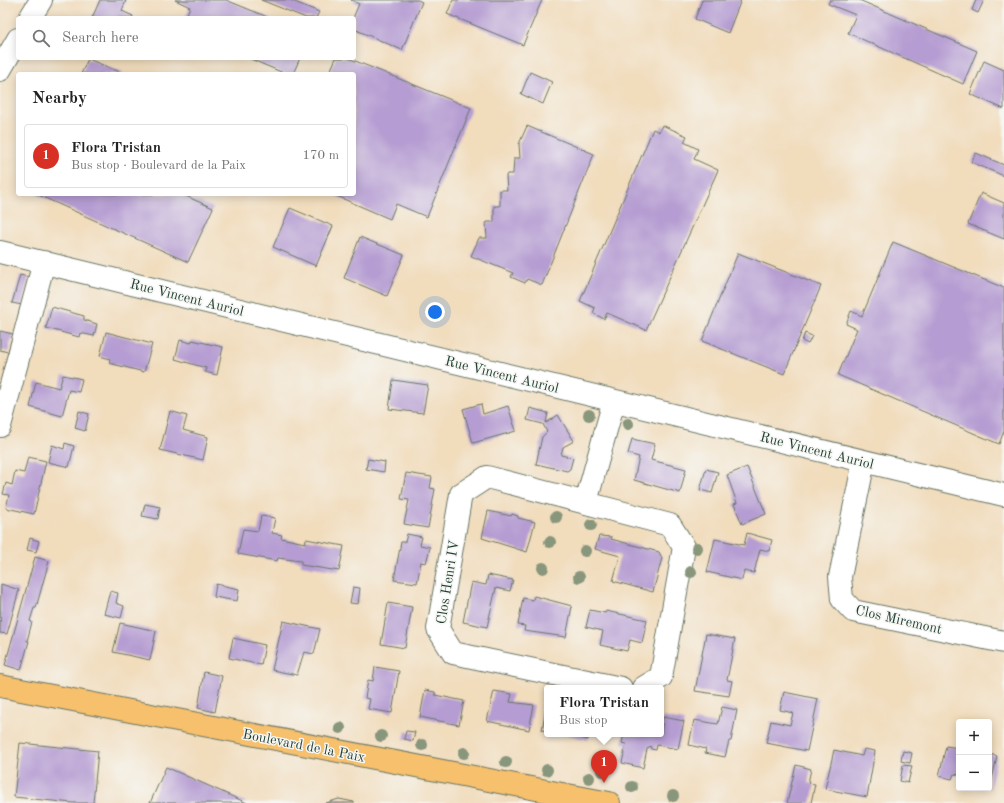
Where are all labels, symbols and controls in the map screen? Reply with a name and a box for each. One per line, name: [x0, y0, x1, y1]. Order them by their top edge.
search box: [16, 16, 356, 60]
icon: search: [30, 27, 52, 49]
text: Search here: [62, 31, 139, 46]
text: Nearby: [32, 90, 87, 107]
text: Flora Tristan: [71, 141, 161, 156]
text: 1: [42, 149, 50, 162]
text: 170 m: [302, 149, 339, 162]
text: Bus stop · Boulevard de la Paix: [71, 159, 246, 172]
street label: Rue Vincent Auriol: [128, 277, 245, 319]
your location: [425, 302, 445, 322]
street label: Rue Vincent Auriol: [443, 354, 560, 396]
street label: Rue Vincent Auriol: [758, 430, 875, 472]
street label: Clos Henri IV: [434, 539, 462, 625]
street label: Clos Miremont: [854, 603, 943, 637]
popup: [544, 685, 664, 737]
text: Flora Tristan: [559, 696, 649, 711]
text: Bus stop: [559, 714, 608, 727]
map controls: [956, 719, 992, 791]
button: +: [956, 719, 992, 755]
street label: Boulevard de la Paix: [241, 727, 366, 765]
pin: 1: [591, 750, 617, 783]
button: −: [956, 755, 992, 791]

